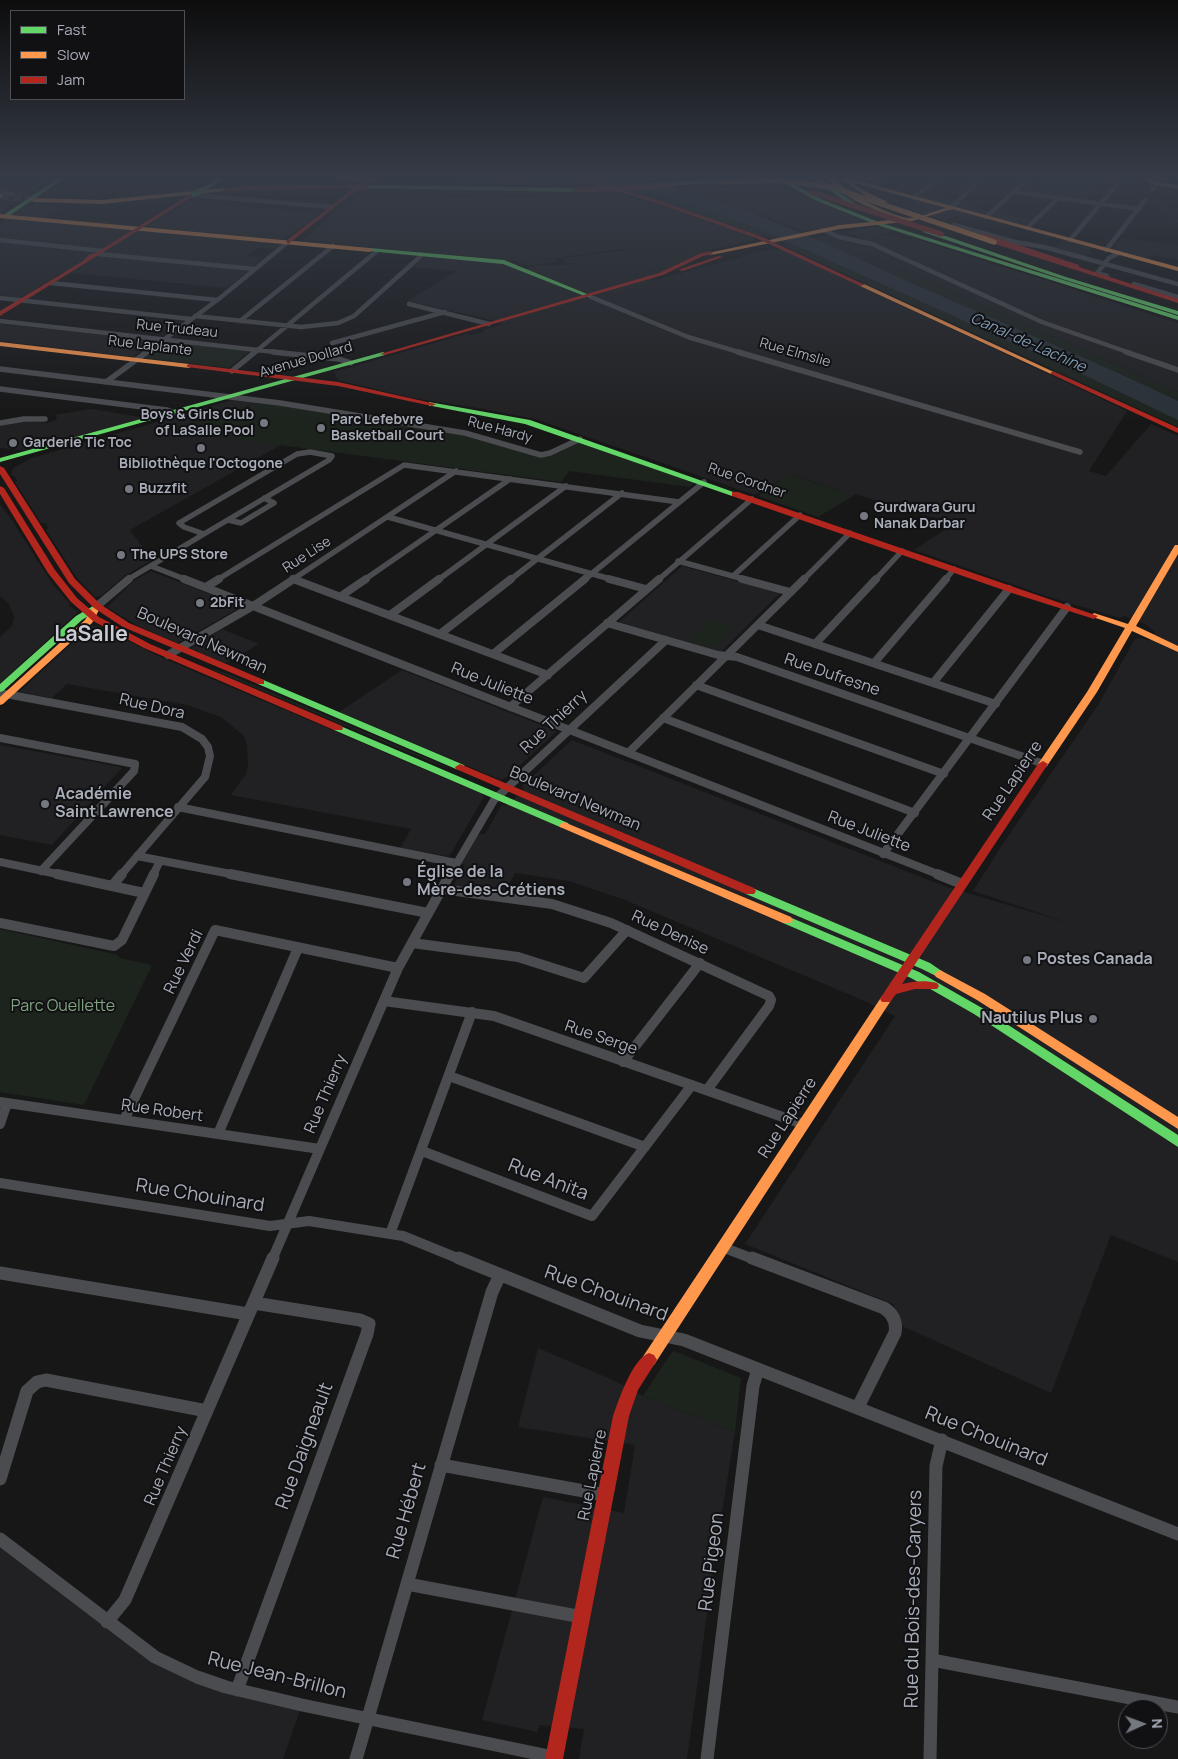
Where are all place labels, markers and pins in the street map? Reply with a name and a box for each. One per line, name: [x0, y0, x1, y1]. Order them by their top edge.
place label: Boys & Girls Club of LaSalle Pool: [141, 407, 254, 440]
place label: Parc Lefebvre Basketball Court: [331, 412, 444, 444]
marker: Boys & Girls Club of LaSalle Pool: [258, 417, 270, 429]
marker: Parc Lefebvre Basketball Court: [315, 422, 327, 434]
place label: Garderie Tic Toc: [23, 435, 132, 451]
marker: Garderie Tic Toc: [7, 437, 19, 449]
marker: Bibliothèque l'Octogone: [195, 442, 207, 454]
place label: Bibliothèque l'Octogone: [119, 456, 283, 472]
place label: Buzzfit: [139, 481, 187, 497]
marker: Buzzfit: [123, 483, 135, 495]
place label: Gurdwara Guru Nanak Darbar: [874, 500, 976, 532]
marker: Gurdwara Guru Nanak Darbar: [858, 510, 870, 522]
place label: The UPS Store: [131, 547, 228, 563]
marker: The UPS Store: [115, 549, 127, 561]
place label: 2bFit: [210, 595, 244, 611]
marker: 2bFit: [194, 597, 206, 609]
place label: Académie Saint Lawrence: [55, 785, 174, 823]
marker: Académie Saint Lawrence: [39, 798, 51, 810]
place label: Église de la Mère-des-Crétiens: [417, 863, 565, 901]
marker: Église de la Mère-des-Crétiens: [401, 876, 413, 888]
place label: Postes Canada: [1037, 950, 1153, 970]
marker: Postes Canada: [1021, 954, 1033, 966]
place label: Nautilus Plus: [981, 1009, 1083, 1029]
marker: Nautilus Plus: [1087, 1013, 1099, 1025]

